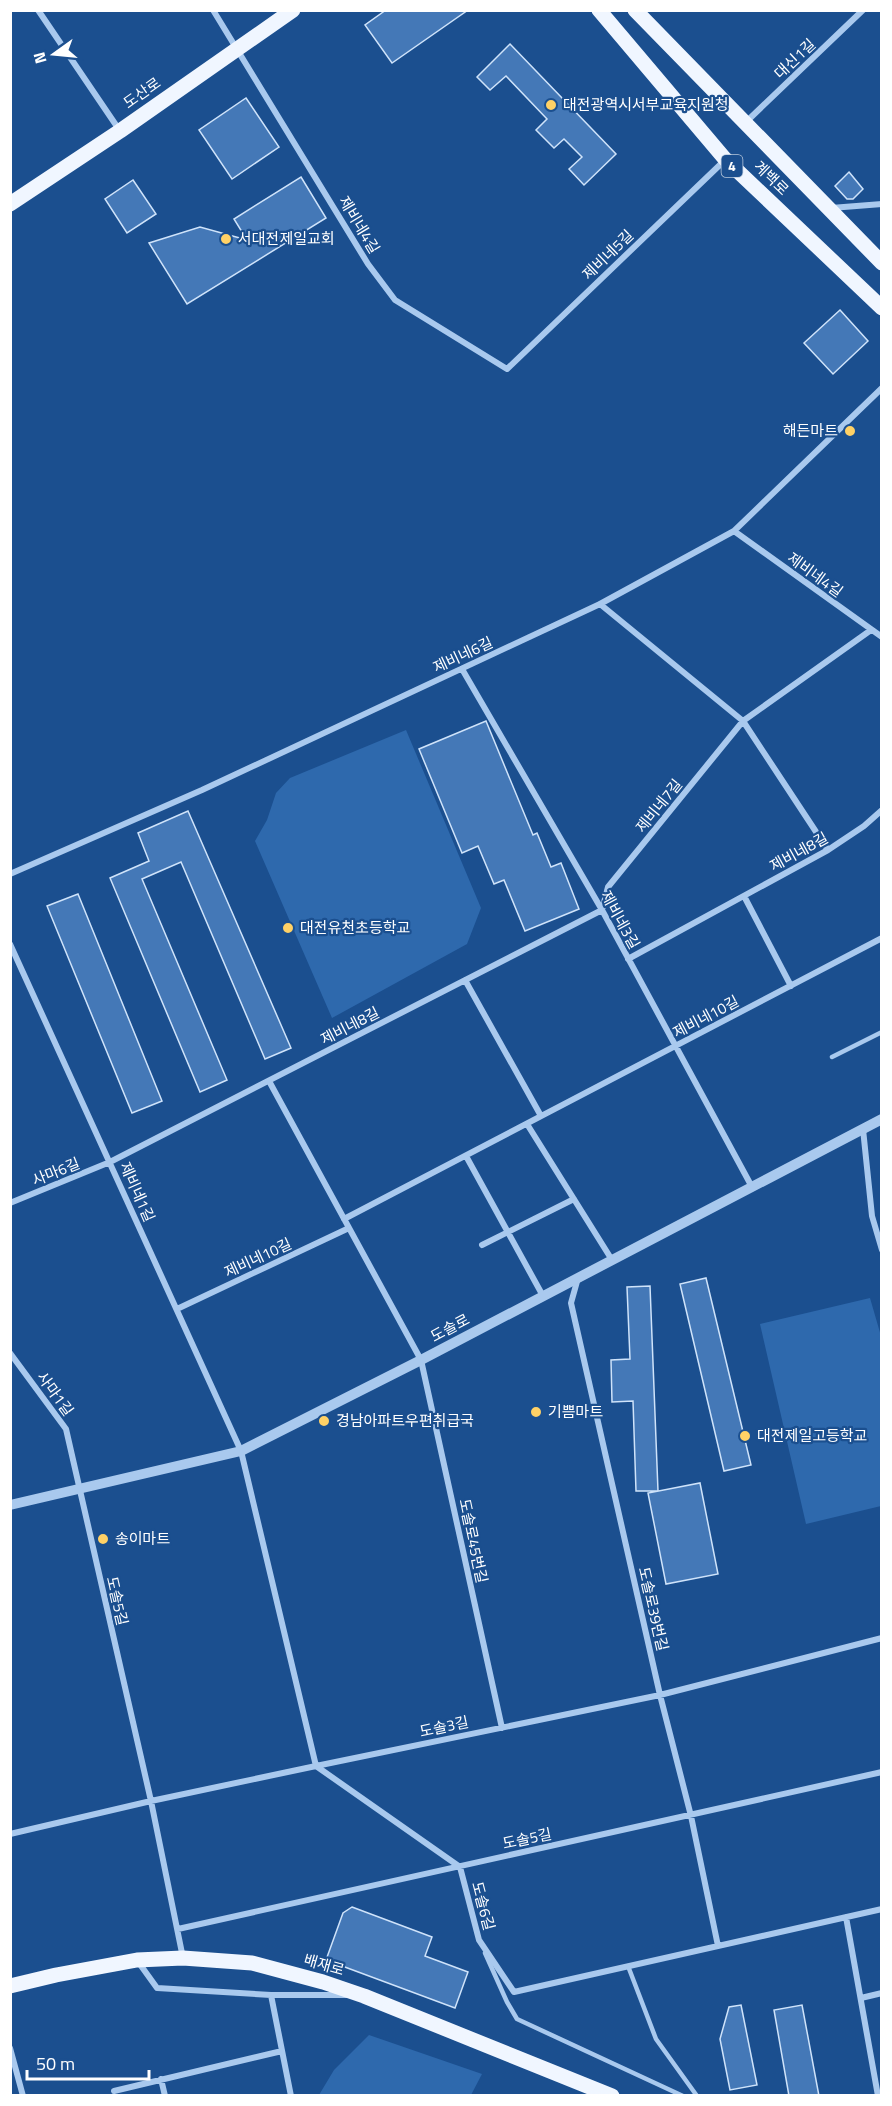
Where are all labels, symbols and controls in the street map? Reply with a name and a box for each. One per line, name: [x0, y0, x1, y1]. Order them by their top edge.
north arrow: [24, 24, 84, 84]
street label: 대신1길: [769, 33, 821, 84]
text: N: [26, 49, 53, 66]
street label: 도산로: [118, 71, 165, 114]
place label: 대전광역시서부교육지원청: [563, 93, 729, 116]
marker: 대전광역시서부교육지원청: [544, 98, 558, 112]
road number: 4: [722, 155, 742, 177]
street label: 계백로: [748, 155, 794, 200]
street label: 제비네4길: [333, 192, 386, 258]
street label: 제비네5길: [577, 224, 639, 285]
place label: 서대전제일교회: [238, 227, 335, 250]
marker: 서대전제일교회: [219, 232, 233, 246]
place label: 해든마트: [783, 419, 838, 442]
marker: 해든마트: [843, 424, 857, 438]
street label: 제비네4길: [783, 547, 848, 603]
street label: 제비네6길: [429, 631, 496, 678]
street label: 제비네7길: [630, 774, 688, 838]
street label: 제비네8길: [765, 826, 832, 877]
street label: 제비네3길: [595, 886, 646, 953]
place label: 대전유천초등학교: [300, 916, 410, 939]
marker: 대전유천초등학교: [281, 921, 295, 935]
street label: 제비네10길: [669, 989, 743, 1044]
street label: 제비네8길: [316, 1001, 383, 1050]
street label: 사마6길: [28, 1152, 83, 1192]
street label: 제비네1길: [114, 1158, 161, 1226]
street label: 제비네10길: [220, 1232, 295, 1283]
street label: 도솔로: [426, 1308, 473, 1347]
street label: 사마1길: [31, 1367, 79, 1421]
place label: 기쁨마트: [548, 1400, 603, 1423]
marker: 기쁨마트: [529, 1405, 543, 1419]
place label: 경남아파트우편취급국: [336, 1409, 474, 1432]
marker: 경남아파트우편취급국: [317, 1414, 331, 1428]
place label: 대전제일고등학교: [757, 1424, 867, 1447]
marker: 대전제일고등학교: [738, 1429, 752, 1443]
street label: 도솔로45번길: [453, 1497, 494, 1585]
place label: 송이마트: [115, 1527, 170, 1550]
marker: 송이마트: [96, 1532, 110, 1546]
street label: 도솔로39번길: [633, 1564, 674, 1653]
street label: 도솔5길: [101, 1574, 134, 1628]
street label: 도솔3길: [417, 1710, 471, 1743]
street label: 도솔5길: [500, 1822, 554, 1855]
street label: 도솔6길: [466, 1879, 501, 1933]
street label: 배재로: [301, 1948, 347, 1981]
scale bar: [27, 2043, 148, 2081]
text: 50 m: [36, 2050, 75, 2077]

